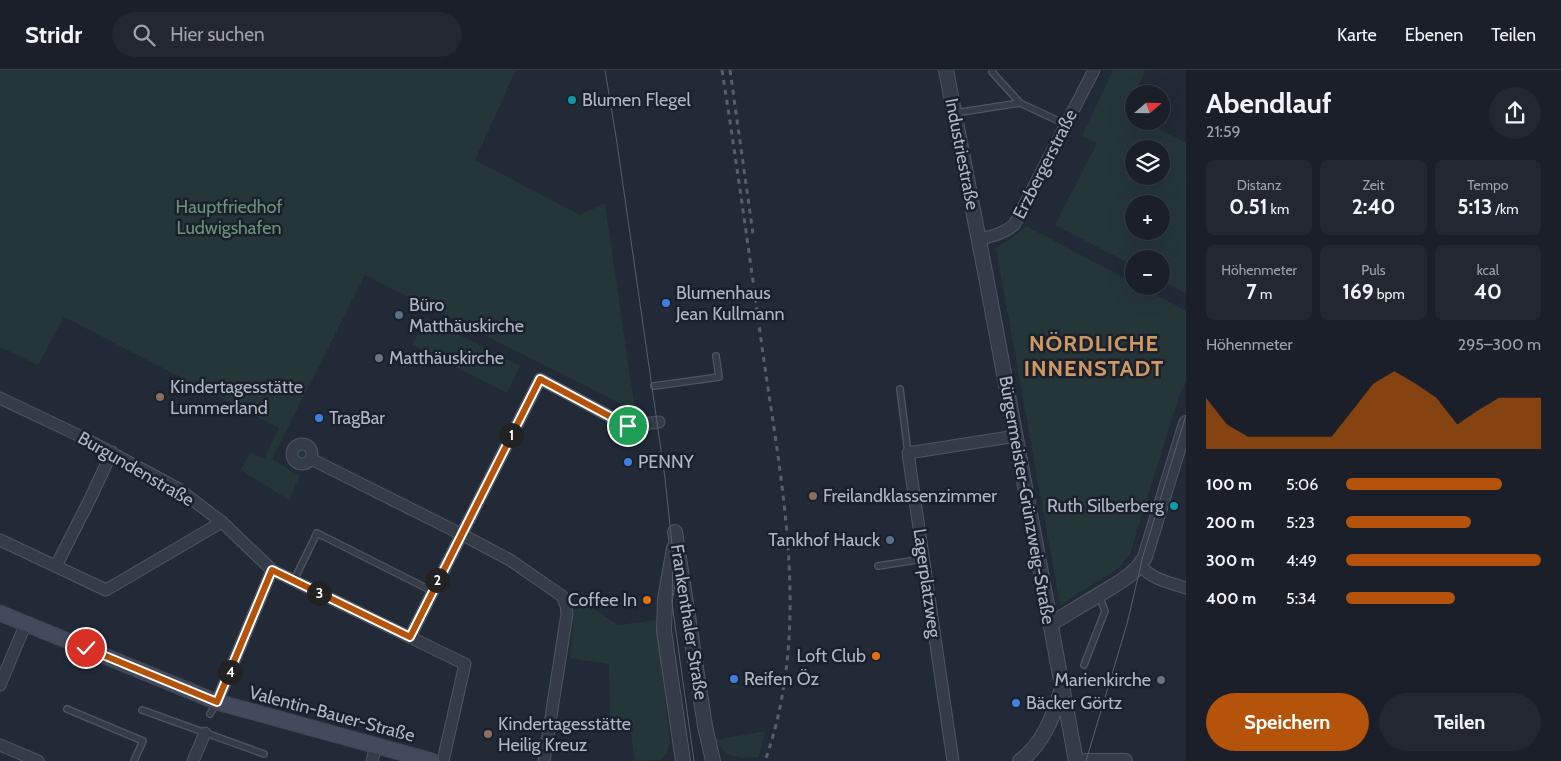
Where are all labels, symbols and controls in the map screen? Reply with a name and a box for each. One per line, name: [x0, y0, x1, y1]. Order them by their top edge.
search box: [112, 12, 462, 57]
text: Stridr: [25, 20, 82, 49]
icon: search: [130, 21, 158, 49]
text: Hier suchen: [170, 23, 265, 46]
text: Karte: [1337, 24, 1377, 46]
text: Ebenen: [1405, 24, 1463, 46]
text: Teilen: [1491, 24, 1536, 46]
north arrow: [1125, 85, 1170, 130]
map controls: [1125, 85, 1170, 295]
text: Abendlauf: [1206, 86, 1332, 120]
button: share: [1489, 87, 1541, 139]
place label: Blumen Flegel: [582, 89, 691, 111]
marker: Blumen Flegel: [566, 94, 578, 106]
street label: Industriestraße: [940, 96, 984, 212]
street label: Erzbergerstraße: [1008, 106, 1082, 222]
text: 21:59: [1206, 122, 1241, 141]
button: layers: [1125, 140, 1170, 185]
text: Distanz: [1237, 176, 1282, 194]
text: Zeit: [1362, 176, 1385, 194]
text: Tempo: [1467, 176, 1508, 194]
text: 0.51: [1229, 194, 1267, 219]
text: 2:40: [1352, 194, 1395, 219]
text: 5:13: [1457, 194, 1492, 219]
button: +: [1125, 195, 1170, 240]
park label: Hauptfriedhof Ludwigshafen: [176, 196, 282, 239]
text: km: [1267, 200, 1289, 218]
text: /km: [1492, 200, 1518, 218]
button: −: [1125, 250, 1170, 295]
text: Höhenmeter: [1221, 261, 1297, 279]
text: Puls: [1361, 261, 1386, 279]
text: kcal: [1477, 261, 1499, 279]
text: 7: [1246, 279, 1257, 304]
text: 169: [1342, 279, 1374, 304]
text: 40: [1474, 279, 1502, 304]
place label: Blumenhaus Jean Kullmann: [675, 282, 785, 325]
text: m: [1257, 285, 1272, 303]
text: bpm: [1374, 285, 1405, 303]
place label: Büro Matthäuskirche: [409, 294, 524, 337]
marker: Blumenhaus Jean Kullmann: [660, 297, 672, 309]
marker: Büro Matthäuskirche: [393, 309, 405, 321]
district label: NÖRDLICHE INNENSTADT: [1024, 330, 1164, 382]
text: Höhenmeter: [1206, 335, 1292, 354]
text: 295–300 m: [1458, 335, 1541, 354]
place label: Matthäuskirche: [389, 347, 504, 369]
marker: Matthäuskirche: [373, 352, 385, 364]
street label: Bürgermeister-Grünzweig-Straße: [994, 374, 1060, 626]
place label: Kindertagesstätte Lummerland: [170, 376, 303, 419]
marker: Kindertagesstätte Lummerland: [154, 391, 166, 403]
pin: [607, 405, 649, 447]
place label: TragBar: [329, 407, 385, 429]
marker: TragBar: [313, 412, 325, 424]
icon: arrive: [614, 412, 642, 440]
pin: 1: [498, 422, 524, 448]
text: 1: [509, 426, 514, 444]
street label: Burgundenstraße: [74, 427, 198, 511]
place label: PENNY: [638, 451, 695, 473]
marker: PENNY: [622, 456, 634, 468]
text: 100 m: [1206, 475, 1252, 494]
text: 5:06: [1286, 475, 1318, 494]
place label: Freilandklassenzimmer: [823, 485, 997, 507]
marker: Freilandklassenzimmer: [807, 490, 819, 502]
place label: Ruth Silberberg: [1047, 495, 1165, 517]
marker: Ruth Silberberg: [1168, 500, 1180, 512]
text: 200 m: [1206, 513, 1255, 532]
text: 5:23: [1286, 513, 1315, 532]
street label: Lagerplatzweg: [908, 527, 946, 640]
place label: Tankhof Hauck: [768, 529, 881, 551]
marker: Tankhof Hauck: [884, 534, 896, 546]
street label: Frankenthaler Straße: [666, 543, 712, 701]
text: 300 m: [1206, 551, 1255, 570]
text: 4:49: [1286, 551, 1317, 570]
pin: 2: [424, 568, 450, 592]
text: 2: [434, 571, 441, 589]
pin: 3: [306, 580, 332, 606]
text: 3: [316, 584, 323, 602]
place label: Coffee In: [568, 589, 637, 611]
text: 400 m: [1206, 589, 1256, 608]
text: 5:34: [1286, 589, 1316, 608]
marker: Coffee In: [641, 594, 653, 606]
pin: [65, 627, 107, 669]
icon: check: [72, 634, 100, 662]
place label: Loft Club: [797, 645, 866, 667]
marker: Loft Club: [870, 650, 882, 662]
pin: 4: [218, 660, 242, 684]
text: 4: [226, 663, 235, 681]
place label: Reifen Öz: [744, 668, 819, 690]
place label: Marienkirche: [1055, 669, 1151, 691]
marker: Reifen Öz: [728, 673, 740, 685]
marker: Marienkirche: [1155, 674, 1167, 686]
street label: Valentin-Bauer-Straße: [247, 681, 417, 747]
place label: Bäcker Görtz: [1026, 692, 1123, 714]
button: Speichern: [1206, 693, 1369, 751]
button: Teilen: [1379, 693, 1541, 751]
marker: Bäcker Görtz: [1010, 697, 1022, 709]
place label: Kindertagesstätte Heilig Kreuz: [498, 713, 631, 756]
marker: Kindertagesstätte Heilig Kreuz: [482, 728, 494, 740]

